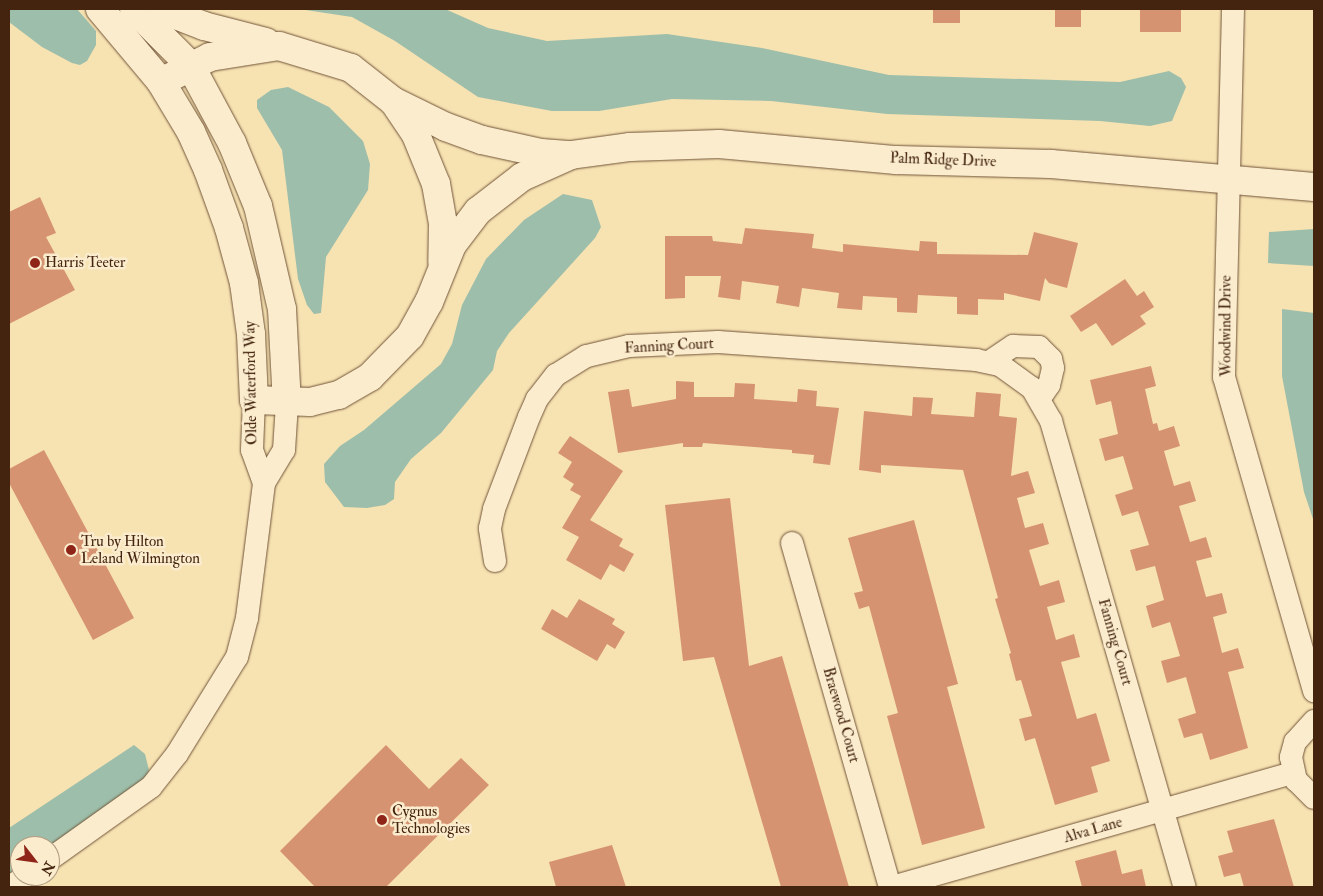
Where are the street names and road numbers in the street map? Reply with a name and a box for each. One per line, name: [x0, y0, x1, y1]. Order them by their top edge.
street label: Palm Ridge Drive: [890, 149, 996, 171]
street label: Woodwind Drive: [1217, 275, 1235, 377]
street label: Olde Waterford Way: [241, 321, 261, 445]
street label: Fanning Court: [624, 335, 714, 357]
street label: Fanning Court: [1094, 597, 1136, 687]
street label: Braewood Court: [819, 665, 863, 765]
street label: Alva Lane: [1062, 813, 1124, 847]

